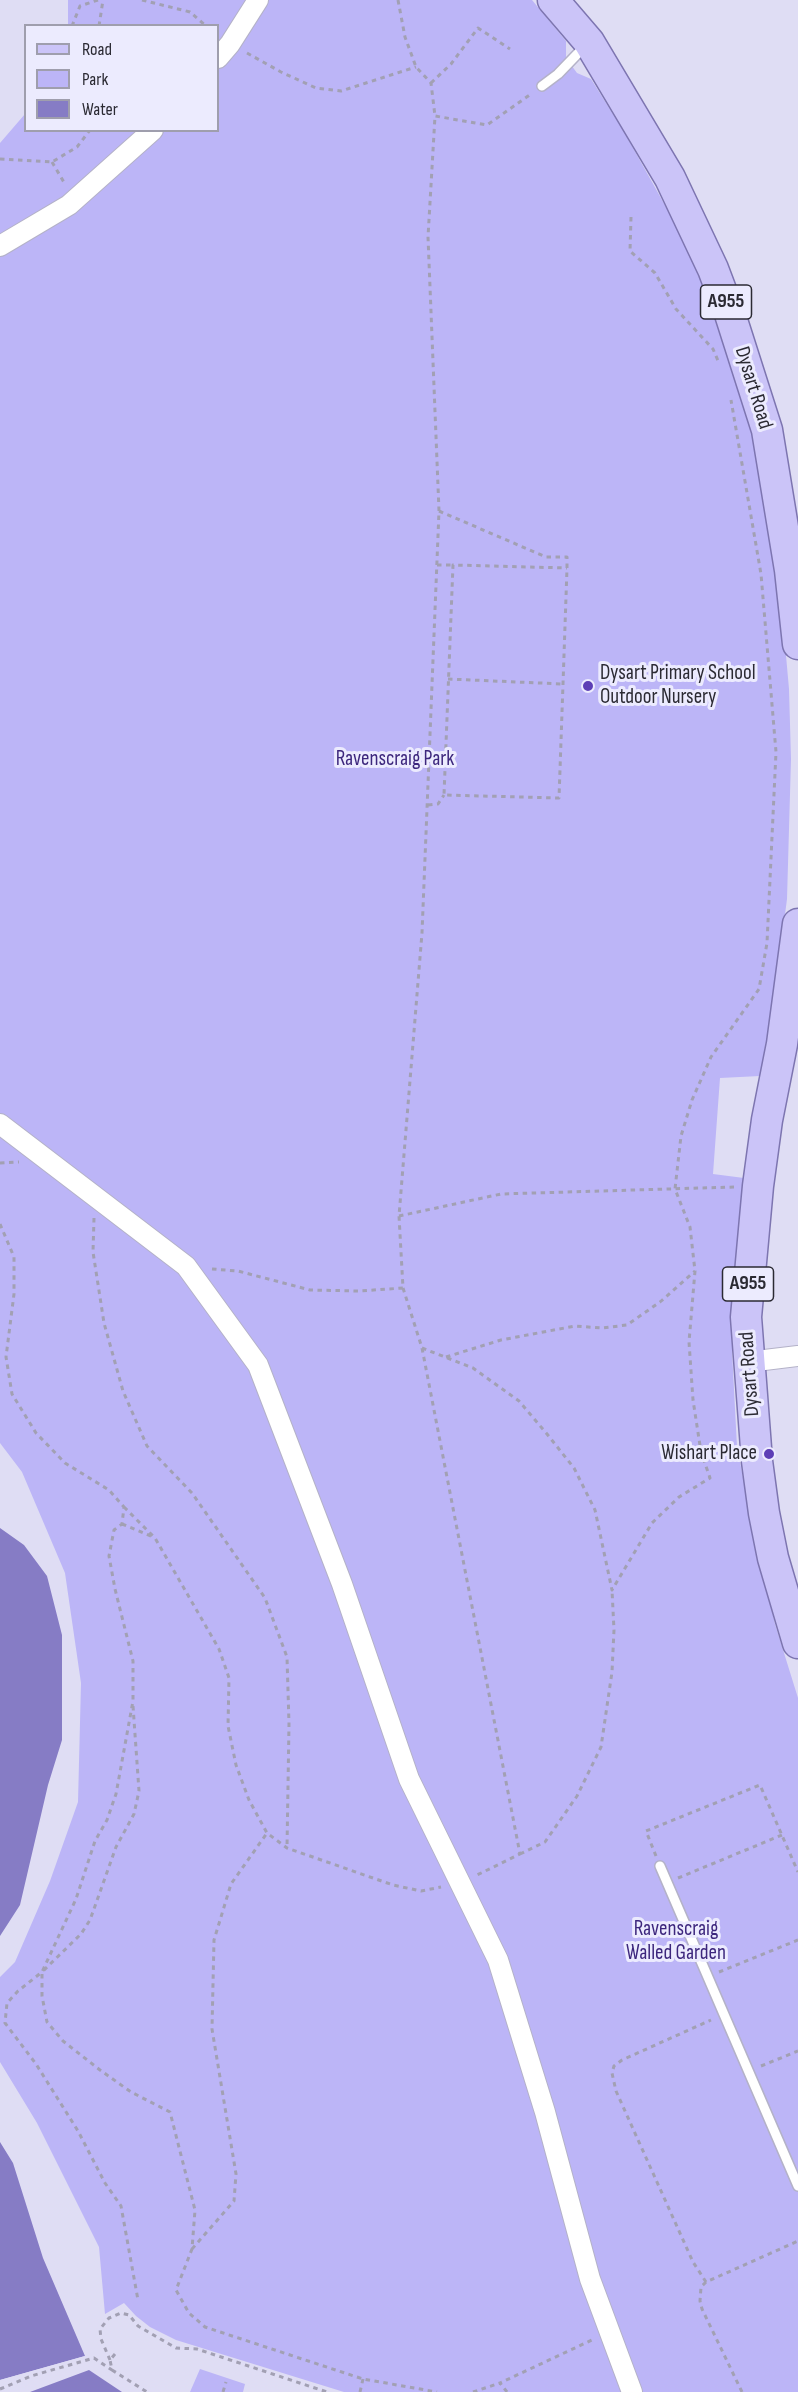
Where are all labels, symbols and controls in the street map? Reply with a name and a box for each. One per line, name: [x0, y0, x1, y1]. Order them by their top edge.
legend: [24, 24, 219, 132]
text: Road: [82, 39, 112, 60]
text: Park: [82, 69, 108, 90]
text: Water: [82, 99, 118, 120]
road number: A955: [700, 285, 752, 319]
street label: Dysart Road: [729, 344, 777, 432]
place label: Dysart Primary School Outdoor Nursery: [600, 661, 756, 711]
marker: Dysart Primary School Outdoor Nursery: [581, 679, 595, 693]
park label: Ravenscraig Park: [336, 747, 454, 773]
road number: A955: [722, 1267, 774, 1301]
street label: Dysart Road: [734, 1331, 766, 1417]
place label: Wishart Place: [661, 1441, 757, 1467]
marker: Wishart Place: [762, 1447, 776, 1461]
park label: Ravenscraig Walled Garden: [626, 1917, 726, 1967]

